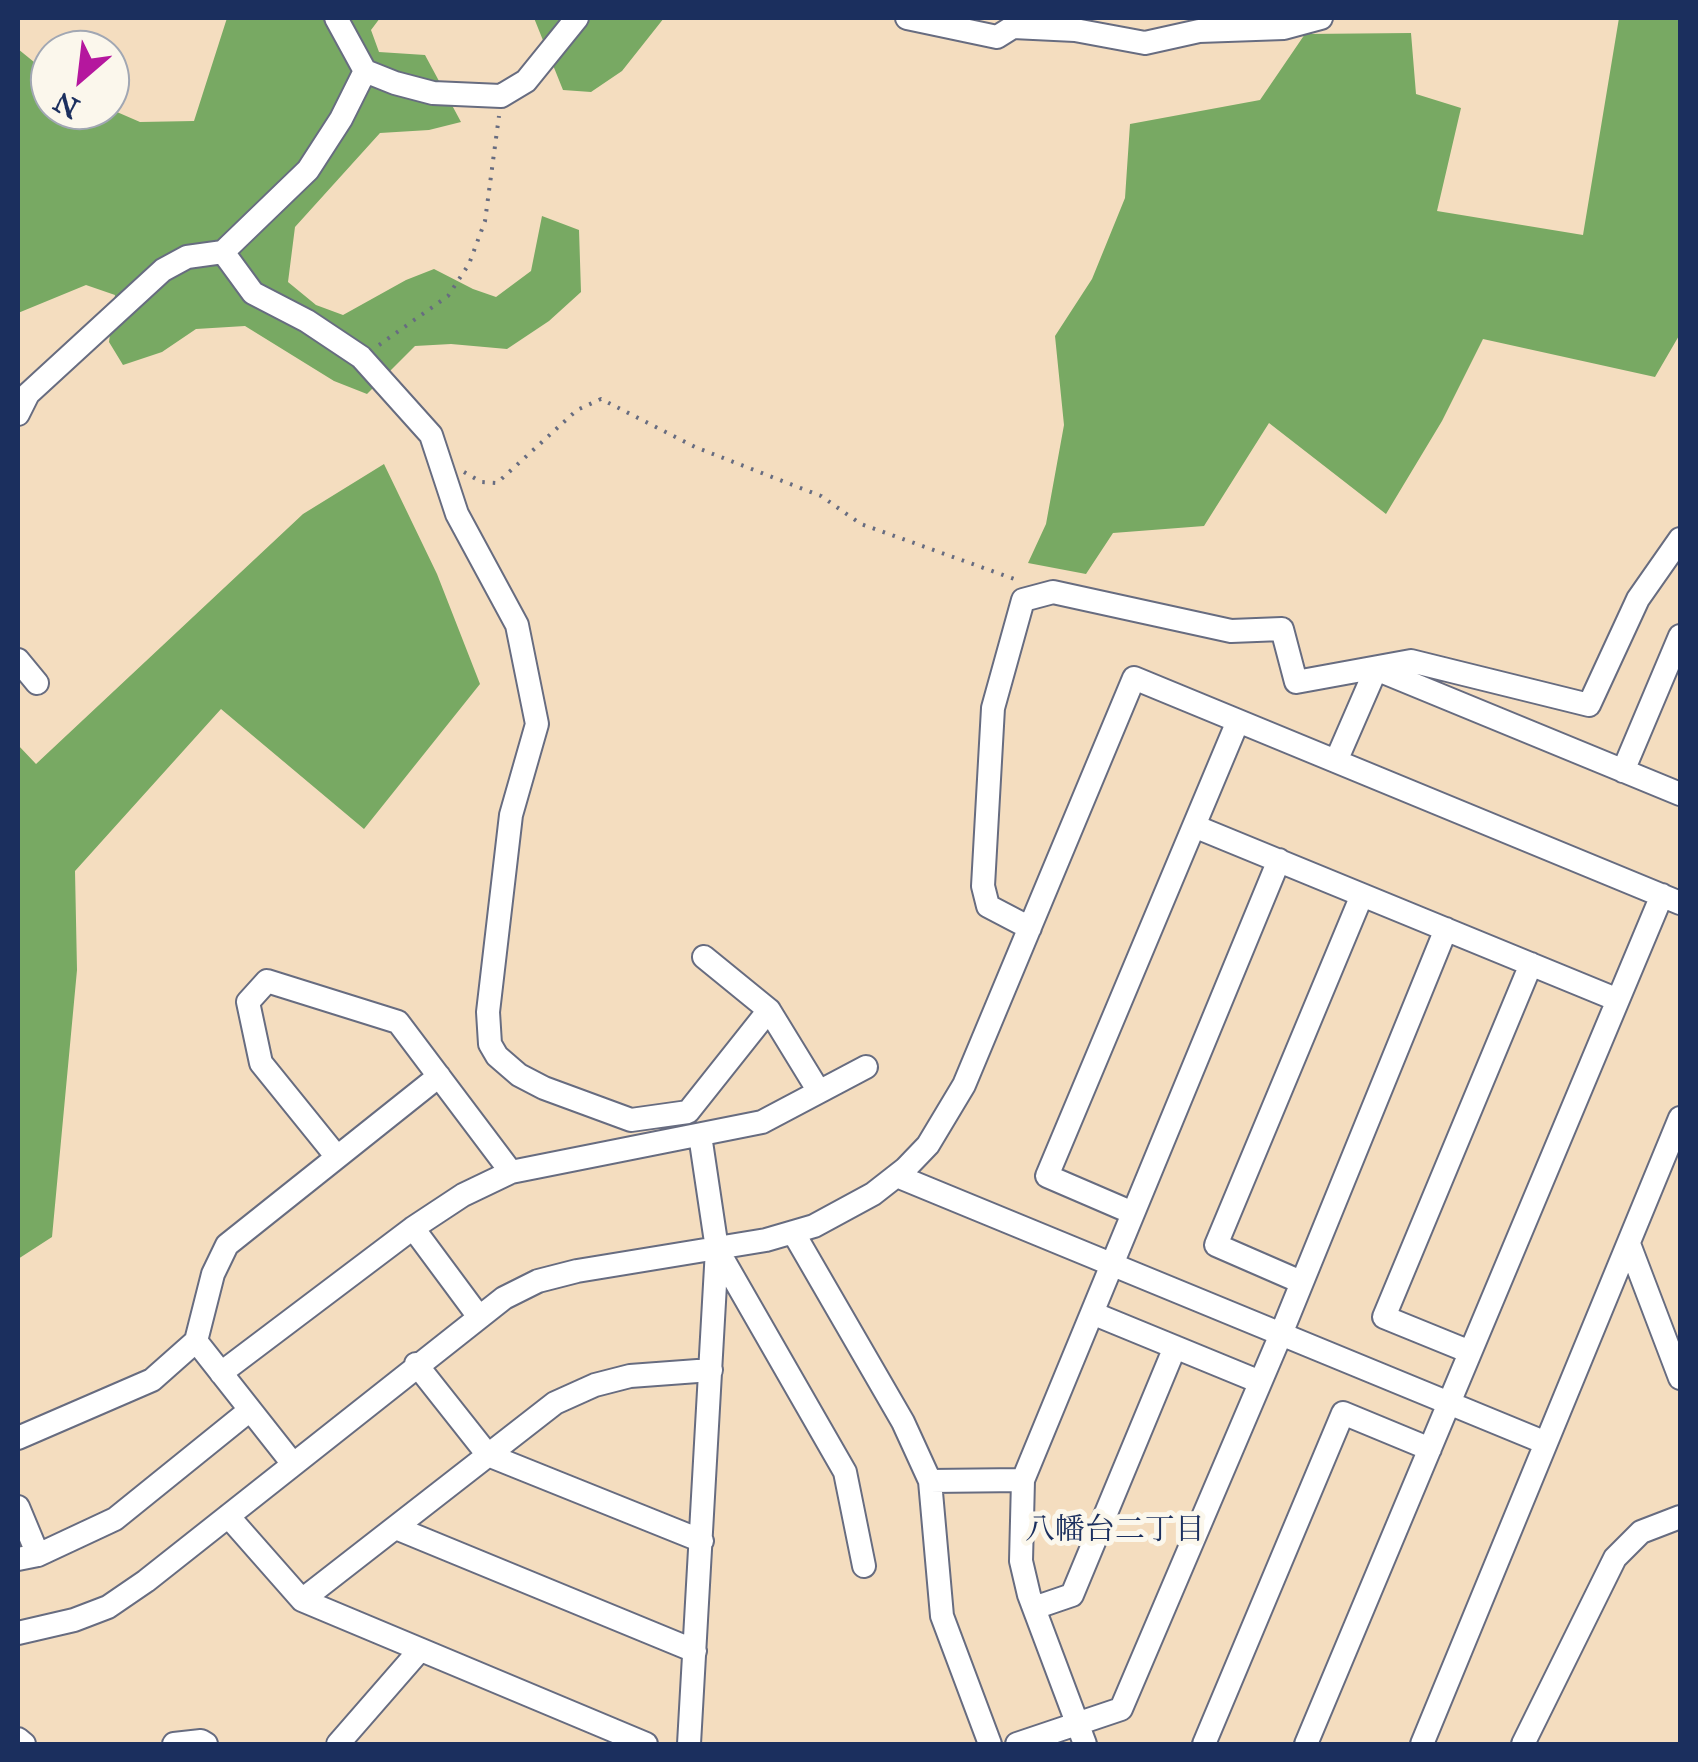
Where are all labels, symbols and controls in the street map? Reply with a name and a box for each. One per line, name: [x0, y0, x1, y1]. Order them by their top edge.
north arrow: [30, 30, 130, 130]
text: N: [48, 84, 85, 126]
district label: 八幡台二丁目: [1025, 1514, 1205, 1550]

